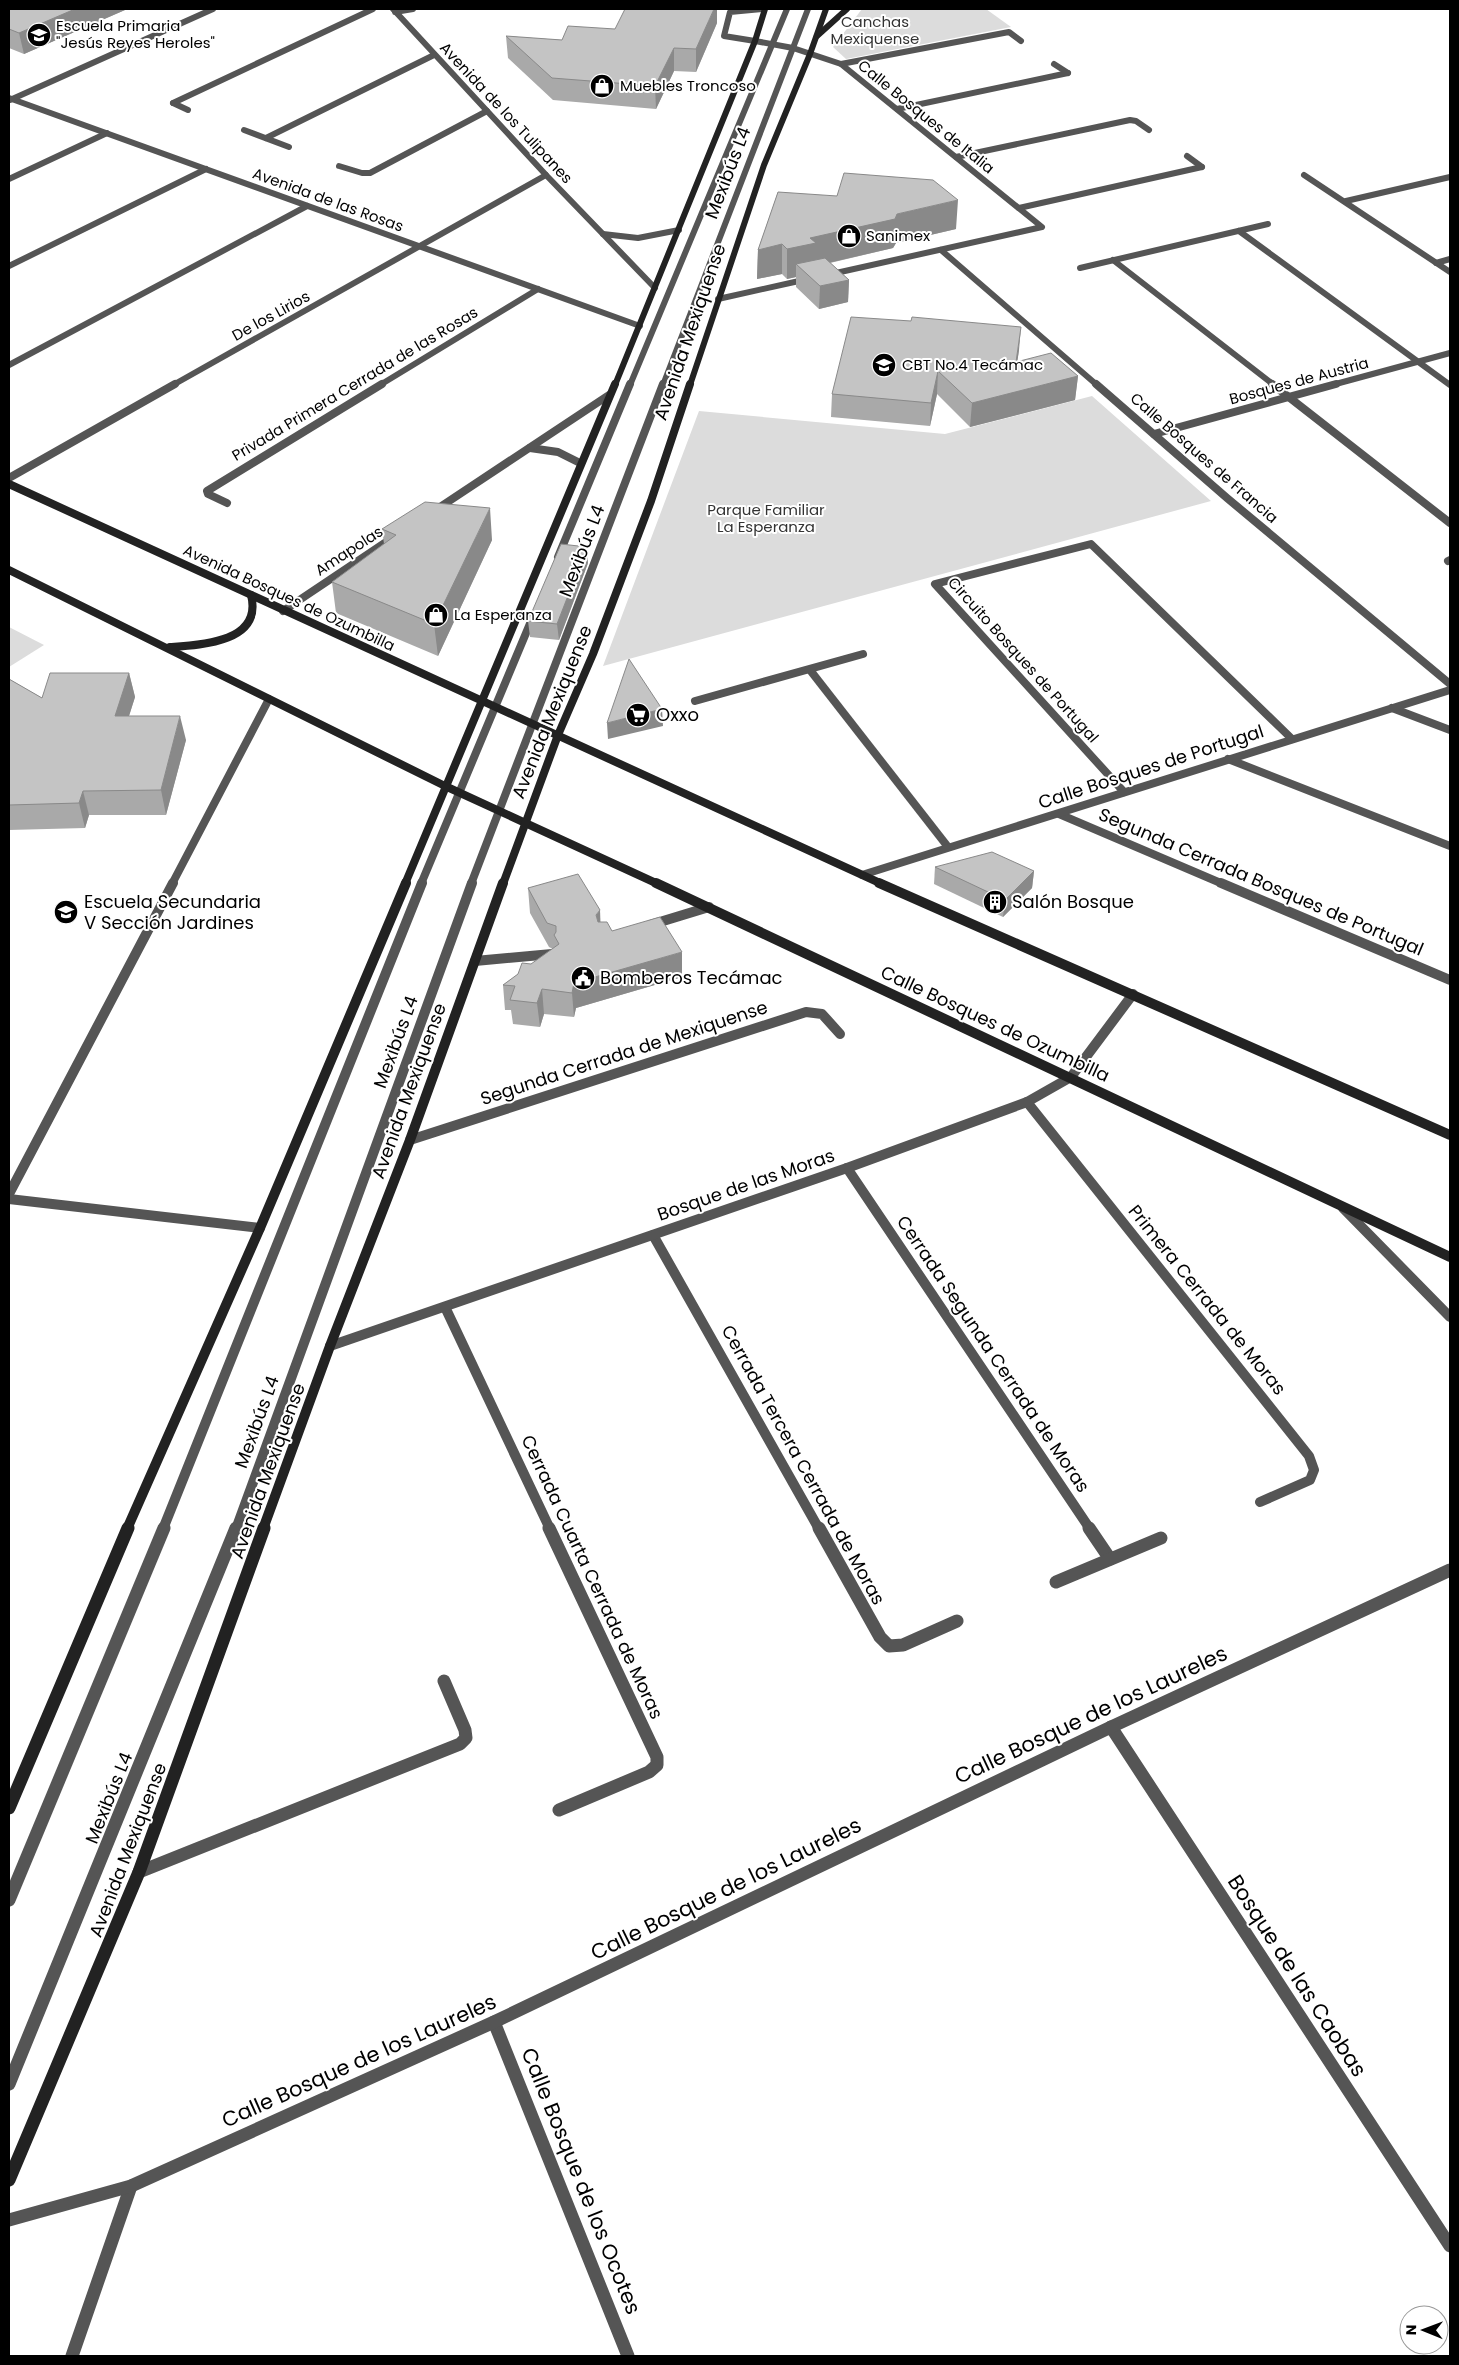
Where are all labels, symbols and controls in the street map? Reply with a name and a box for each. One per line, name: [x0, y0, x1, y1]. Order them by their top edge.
park label: Canchas Mexiquense: [831, 11, 919, 49]
place label: Escuela Primaria "Jesús Reyes Heroles": [56, 15, 215, 53]
school or university icon: Escuela Primaria "Jesús Reyes Heroles": [26, 22, 52, 48]
street label: Avenida de los Tulipanes: [435, 37, 578, 188]
street label: Calle Bosques de Italia: [854, 55, 999, 178]
shop icon: Muebles Troncoso: [589, 73, 615, 99]
place label: Muebles Troncoso: [620, 75, 756, 96]
street label: Mexibús L4: [699, 123, 757, 222]
street label: Avenida de las Rosas: [250, 162, 407, 237]
shop icon: Sanimex: [836, 223, 862, 249]
place label: Sanimex: [866, 225, 930, 246]
street label: Avenida Mexiquense: [648, 240, 731, 423]
street label: De los Lirios: [228, 285, 314, 346]
street label: Privada Primera Cerrada de las Rosas: [228, 302, 482, 466]
school or university icon: CBT No.4 Tecámac: [871, 352, 897, 378]
street label: Bosques de Austria: [1227, 352, 1371, 409]
place label: CBT No.4 Tecámac: [902, 354, 1043, 375]
street label: Calle Bosques de Francia: [1126, 388, 1283, 528]
park label: Parque Familiar La Esperanza: [707, 499, 825, 537]
street label: Mexibús L4: [553, 501, 611, 600]
street label: Amapolas: [311, 521, 387, 580]
street label: Avenida Bosques de Ozumbilla: [180, 539, 398, 656]
street label: Circuito Bosques de Portugal: [943, 572, 1104, 747]
shop icon: La Esperanza: [423, 602, 449, 628]
place label: La Esperanza: [454, 604, 552, 625]
street label: Avenida Mexiquense: [505, 621, 598, 802]
supermarket icon: Oxxo: [625, 702, 651, 728]
place label: Oxxo: [656, 702, 699, 727]
street label: Calle Bosques de Portugal: [1035, 718, 1267, 815]
street label: Segunda Cerrada Bosques de Portugal: [1095, 802, 1427, 962]
place label: Escuela Secundaria V Sección Jardines: [84, 889, 261, 935]
building icon: Salón Bosque: [982, 889, 1008, 915]
place label: Salón Bosque: [1012, 889, 1134, 914]
school or university icon: Escuela Secundaria V Sección Jardines: [53, 899, 79, 925]
street label: Calle Bosques de Ozumbilla: [877, 959, 1114, 1088]
public building icon: Bomberos Tecámac: [570, 965, 596, 991]
place label: Bomberos Tecámac: [600, 965, 783, 990]
street label: Mexibús L4: [367, 992, 424, 1092]
street label: Segunda Cerrada de Mexiquense: [477, 994, 771, 1111]
street label: Avenida Mexiquense: [365, 1000, 452, 1182]
street label: Bosque de las Moras: [654, 1142, 838, 1227]
street label: Primera Cerrada de Moras: [1123, 1199, 1292, 1400]
street label: Cerrada Segunda Cerrada de Moras: [891, 1210, 1096, 1497]
street label: Cerrada Tercera Cerrada de Moras: [716, 1320, 891, 1609]
street label: Mexibús L4: [228, 1372, 285, 1472]
street label: Avenida Mexiquense: [224, 1380, 311, 1562]
street label: Cerrada Cuarta Cerrada de Moras: [515, 1431, 669, 1723]
street label: Calle Bosque de los Laureles: [950, 1639, 1232, 1791]
street label: Mexibús L4: [79, 1748, 138, 1847]
street label: Avenida Mexiquense: [83, 1759, 172, 1941]
street label: Calle Bosque de los Laureles: [586, 1810, 866, 1967]
street label: Bosque de las Caobas: [1221, 1869, 1374, 2082]
street label: Calle Bosque de los Laureles: [217, 1987, 501, 2134]
street label: Calle Bosque de los Ocotes: [515, 2043, 648, 2318]
north arrow: [1399, 2305, 1449, 2355]
text: N: [1401, 2324, 1421, 2335]

